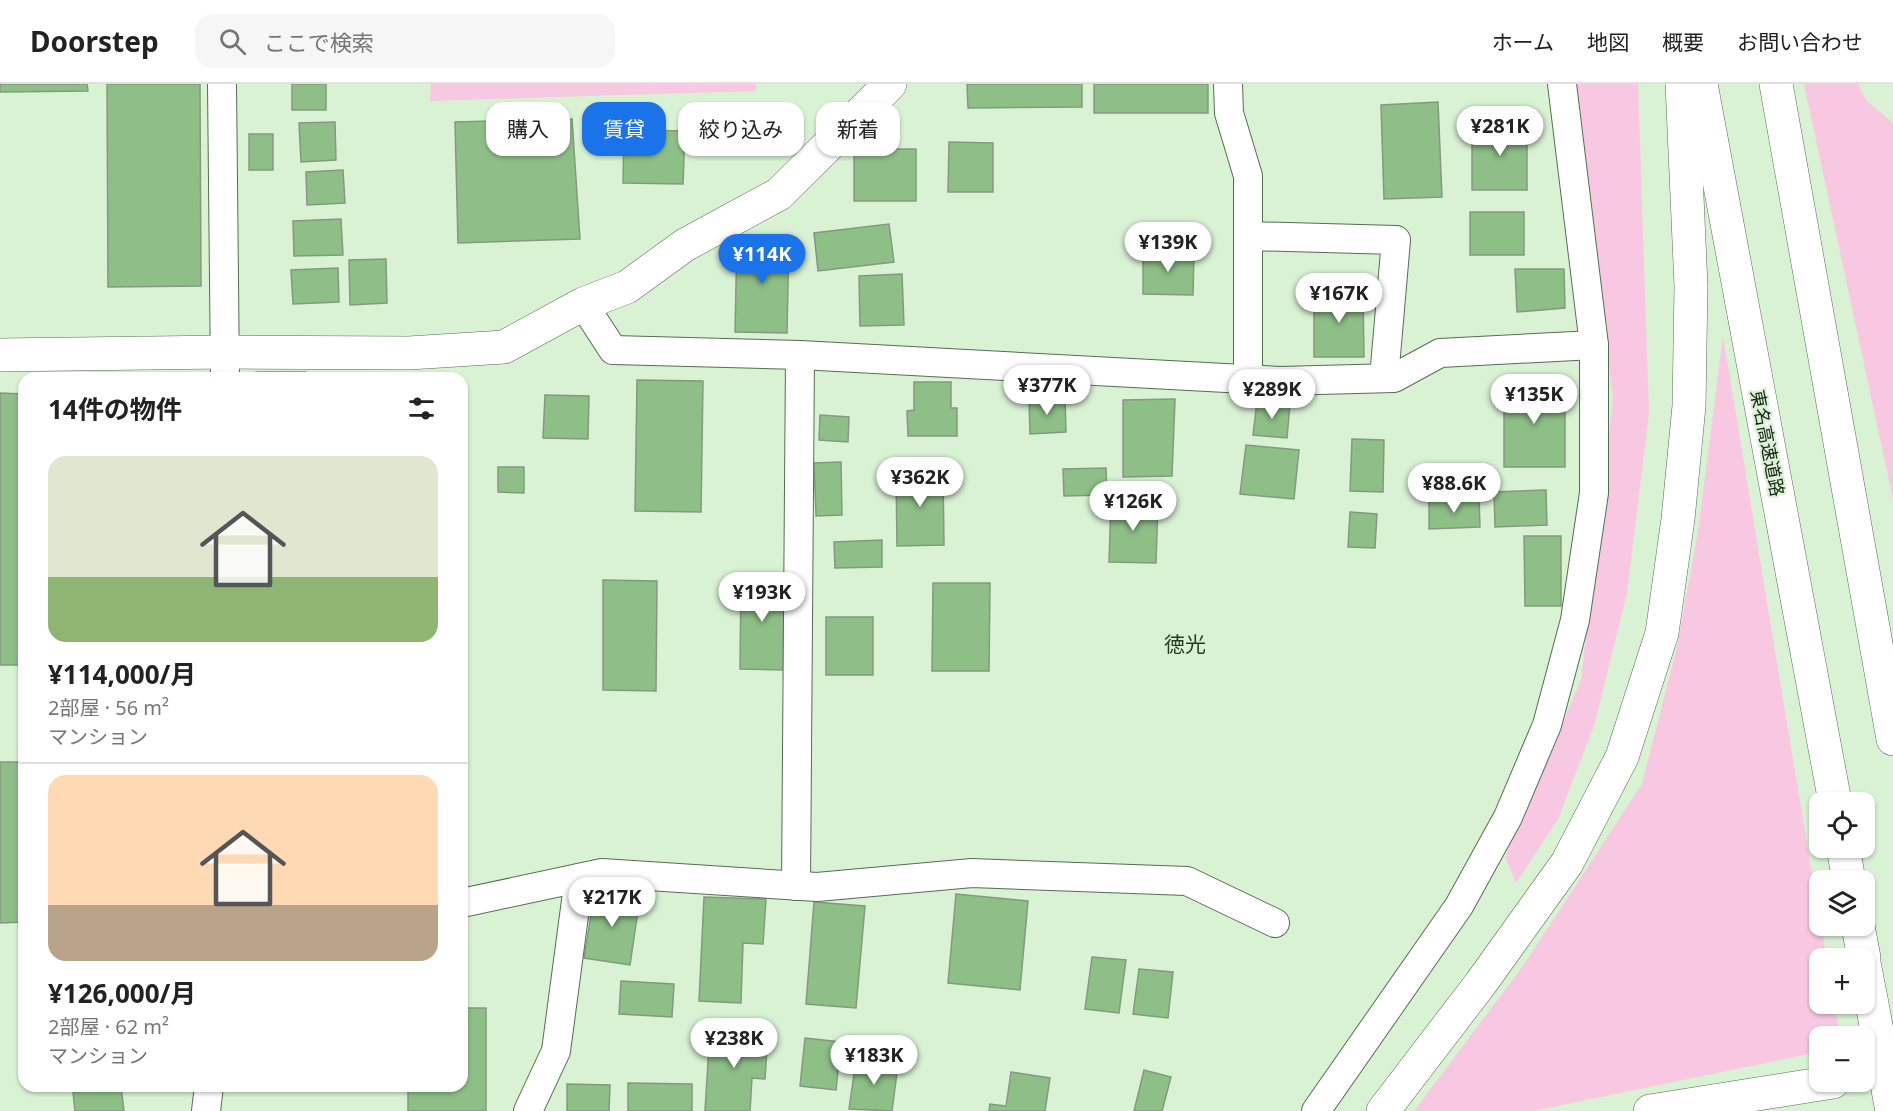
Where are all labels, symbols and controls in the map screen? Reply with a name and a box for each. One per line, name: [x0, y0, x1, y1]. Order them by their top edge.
search box: [195, 14, 615, 68]
text: Doorstep: [30, 22, 159, 60]
icon: search: [216, 25, 249, 58]
text: ここで検索: [264, 27, 374, 57]
text: ホーム: [1492, 28, 1554, 56]
text: 地図: [1587, 28, 1629, 56]
text: 概要: [1662, 28, 1704, 56]
text: お問い合わせ: [1737, 28, 1863, 56]
chip: 購入: [486, 102, 570, 156]
chip: 賃貸: [582, 102, 666, 156]
chip: 絞り込み: [678, 102, 804, 156]
chip: 新着: [816, 102, 900, 156]
pin: ¥281K: [1458, 106, 1542, 157]
text: ¥281K: [1470, 112, 1530, 139]
pin: ¥139K: [1126, 222, 1210, 273]
text: ¥139K: [1138, 228, 1198, 255]
pin: ¥114K: [720, 234, 804, 285]
text: ¥114K: [732, 240, 792, 267]
pin: ¥167K: [1297, 273, 1381, 324]
text: ¥167K: [1309, 279, 1369, 306]
pin: ¥377K: [1005, 365, 1089, 416]
pin: ¥289K: [1230, 369, 1314, 420]
text: ¥377K: [1017, 371, 1077, 398]
pin: ¥135K: [1492, 374, 1576, 425]
text: ¥289K: [1242, 375, 1302, 402]
text: ¥135K: [1504, 380, 1564, 407]
street label: 東名高速道路: [1746, 388, 1790, 498]
text: 14件の物件: [48, 391, 182, 427]
icon: filters: [405, 392, 438, 425]
pin: ¥362K: [878, 457, 962, 508]
text: ¥362K: [890, 463, 950, 490]
pin: ¥88.6K: [1405, 463, 1503, 514]
text: ¥88.6K: [1422, 469, 1486, 496]
pin: ¥126K: [1091, 481, 1175, 532]
text: ¥126K: [1103, 487, 1163, 514]
icon: home: [189, 495, 297, 603]
pin: ¥193K: [720, 572, 804, 623]
text: ¥193K: [732, 578, 792, 605]
district label: 徳光: [1164, 630, 1206, 658]
text: ¥114,000/月: [48, 656, 196, 692]
text: 2部屋 · 56 m²: [48, 694, 169, 721]
text: マンション: [48, 723, 148, 750]
map controls: [1809, 792, 1875, 1092]
button: locate: [1809, 792, 1875, 858]
icon: home: [189, 814, 297, 922]
button: layers: [1809, 870, 1875, 936]
pin: ¥217K: [570, 877, 654, 928]
text: ¥217K: [582, 883, 642, 910]
button: +: [1809, 948, 1875, 1014]
text: ¥126,000/月: [48, 975, 196, 1011]
text: 2部屋 · 62 m²: [48, 1013, 169, 1040]
pin: ¥238K: [692, 1018, 776, 1069]
text: ¥238K: [704, 1024, 764, 1051]
button: −: [1809, 1026, 1875, 1092]
pin: ¥183K: [832, 1035, 916, 1086]
text: ¥183K: [844, 1041, 904, 1068]
text: マンション: [48, 1042, 148, 1069]

